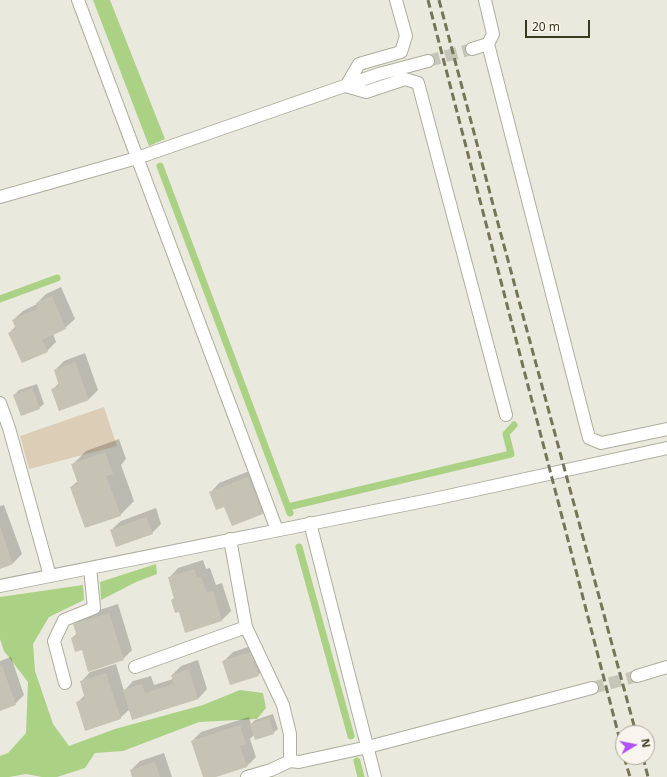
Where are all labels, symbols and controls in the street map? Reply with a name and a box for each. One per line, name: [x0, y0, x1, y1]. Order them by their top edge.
scale bar: [527, 12, 592, 38]
text: 20 m: [532, 18, 560, 35]
north arrow: [615, 725, 655, 765]
text: N: [638, 737, 654, 749]

